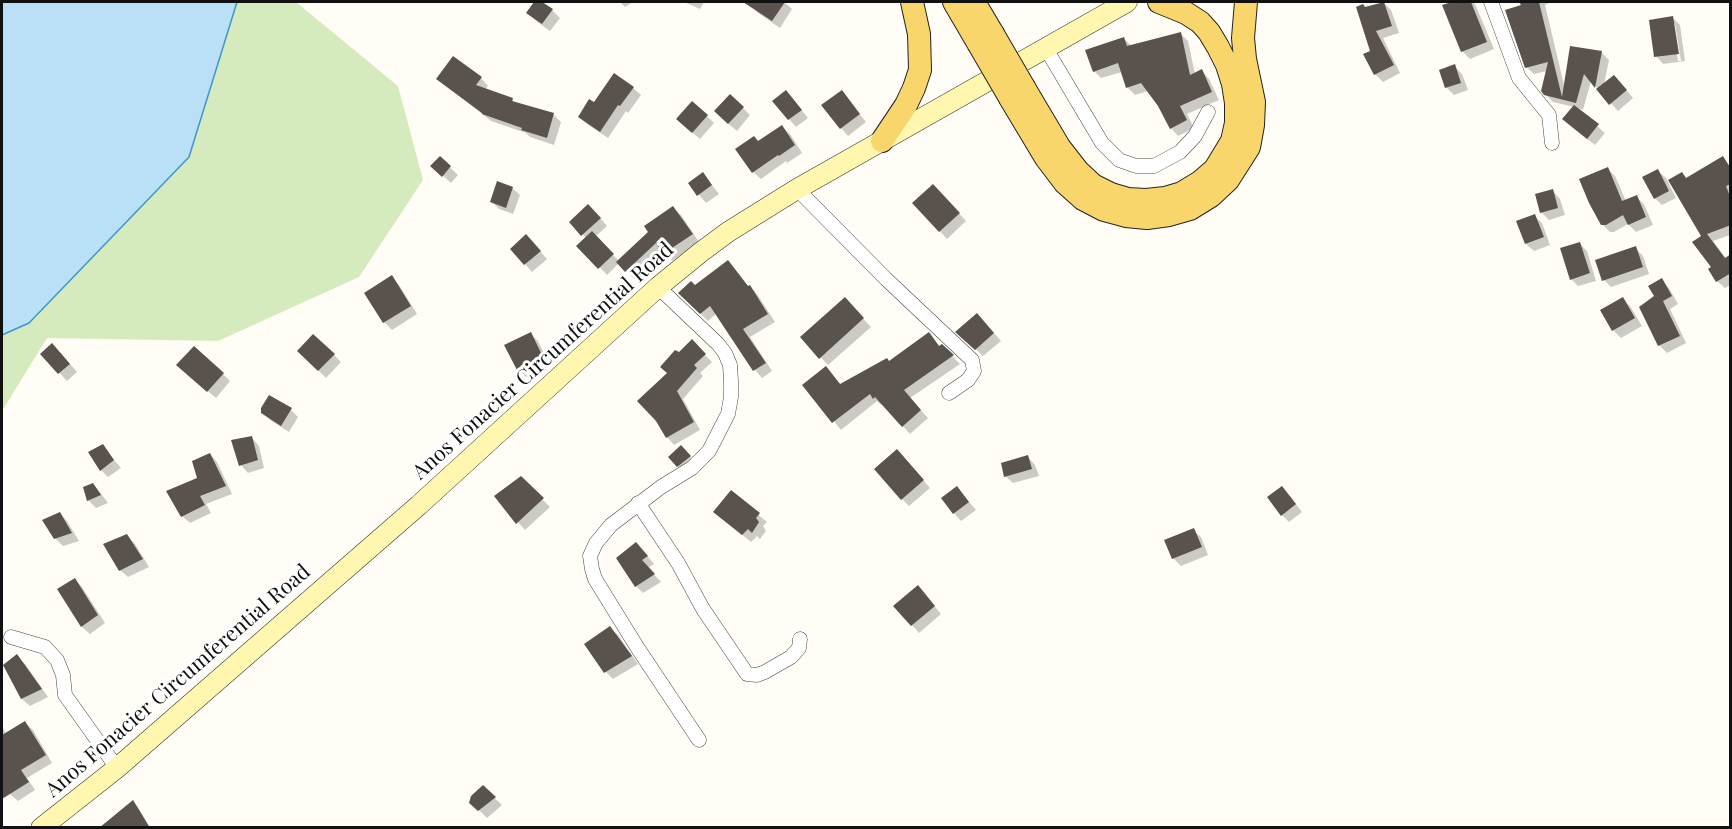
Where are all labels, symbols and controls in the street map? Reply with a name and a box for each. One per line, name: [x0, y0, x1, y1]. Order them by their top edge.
street label: Anos Fonacier Circumferential Road: [407, 237, 679, 485]
street label: Anos Fonacier Circumferential Road: [41, 559, 315, 803]

